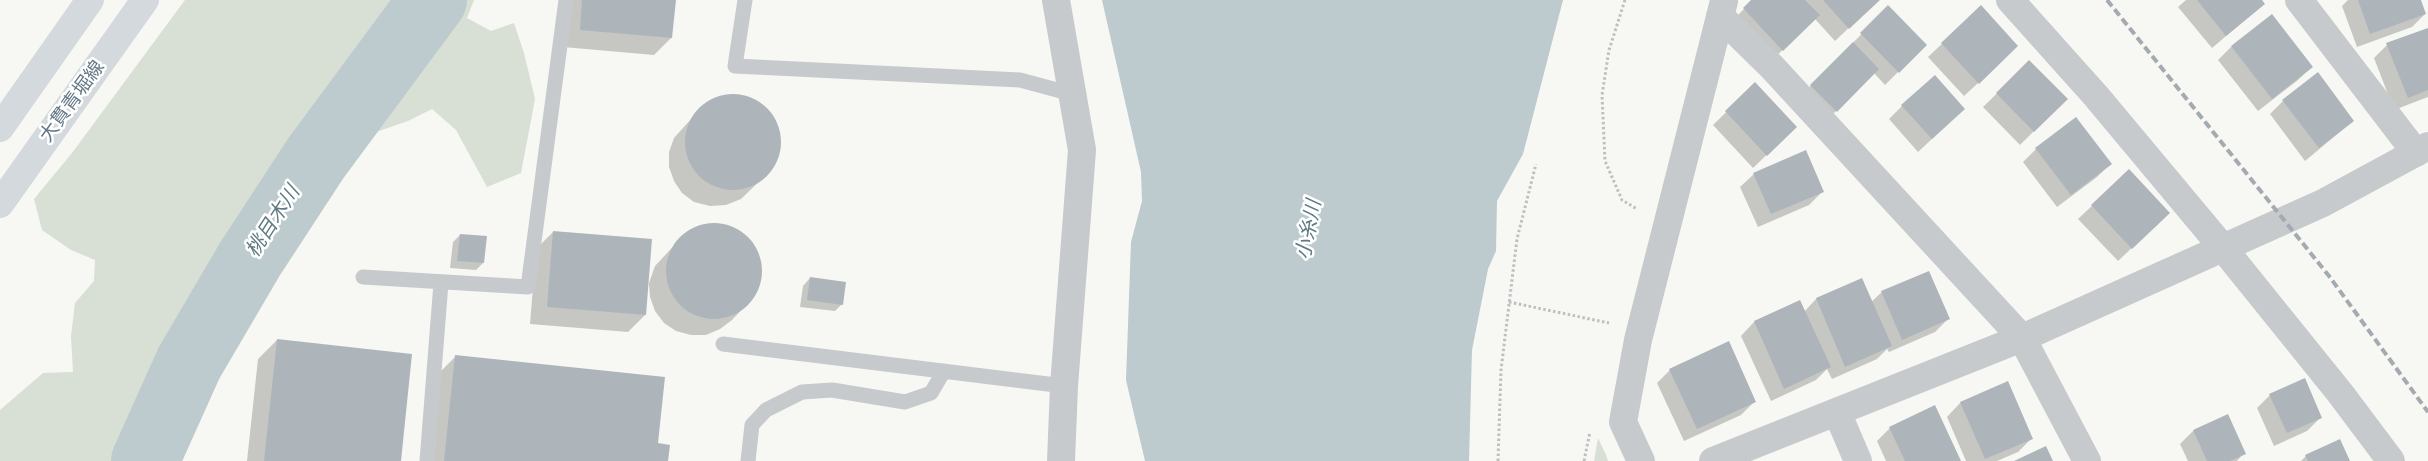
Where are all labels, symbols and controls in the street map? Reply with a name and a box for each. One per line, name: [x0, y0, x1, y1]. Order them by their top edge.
street label: 大貫青堀線: [36, 57, 110, 147]
water label: 桃目木川: [242, 182, 306, 262]
water label: 小糸川: [1292, 198, 1328, 262]

